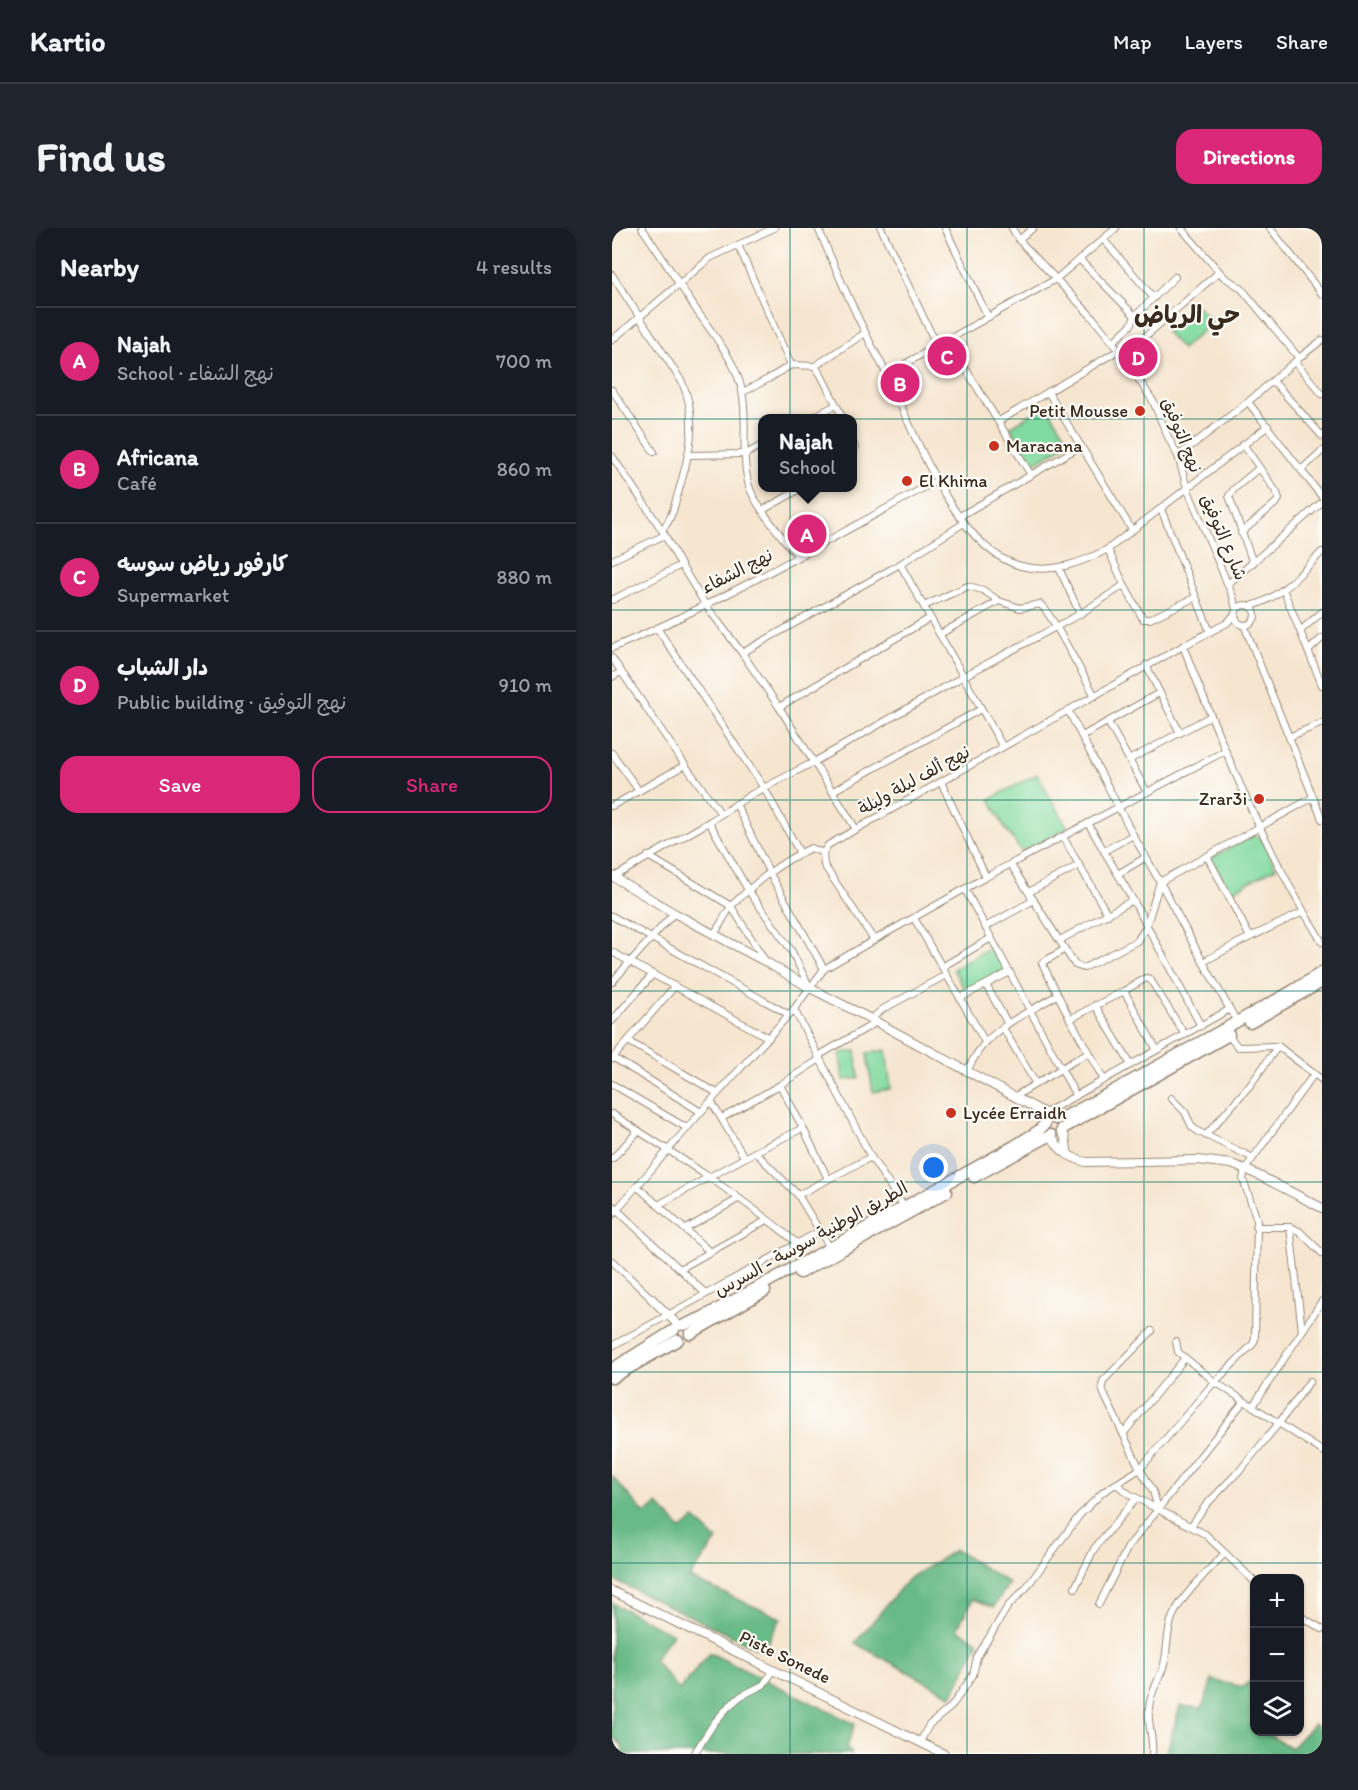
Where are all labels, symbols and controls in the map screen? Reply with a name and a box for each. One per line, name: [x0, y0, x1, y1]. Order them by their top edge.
text: Kartio: [30, 24, 105, 58]
text: Map: [1113, 29, 1152, 54]
text: Layers: [1185, 29, 1243, 54]
text: Share: [1276, 29, 1328, 54]
button: Directions: [1176, 129, 1322, 184]
text: Find us: [36, 131, 166, 182]
text: Nearby: [60, 251, 139, 283]
text: 4 results: [476, 255, 552, 279]
district label: حي الرياض: [1134, 300, 1240, 336]
text: Najah: [117, 331, 171, 358]
pin: C: [928, 334, 966, 378]
pin: D: [1118, 334, 1158, 380]
text: A: [73, 349, 86, 373]
text: 700 m: [496, 349, 552, 373]
pin: B: [880, 360, 920, 406]
text: School · نهج الشفاء: [117, 361, 274, 385]
street label: نهج التوفيق: [1156, 394, 1207, 476]
place label: Petit Mousse: [1029, 400, 1128, 422]
marker: Petit Mousse: [1133, 404, 1147, 418]
popup: [758, 414, 857, 492]
text: Najah: [779, 428, 833, 455]
place label: Maracana: [1006, 435, 1083, 457]
marker: Maracana: [987, 439, 1001, 453]
text: Africana: [117, 444, 198, 471]
text: School: [779, 455, 836, 479]
text: B: [73, 457, 86, 481]
text: 860 m: [497, 457, 552, 481]
place label: El Khima: [919, 470, 988, 492]
text: Café: [117, 471, 157, 495]
marker: El Khima: [900, 474, 914, 488]
street label: شارع التوفيق: [1195, 491, 1252, 584]
pin: A: [788, 512, 826, 556]
street label: نهج الشفاء: [698, 544, 777, 599]
text: كارفور رياض سوسه: [117, 550, 288, 577]
text: C: [73, 565, 86, 589]
text: 880 m: [496, 565, 552, 589]
text: Supermarket: [117, 583, 229, 607]
text: دار الشباب: [117, 654, 208, 681]
text: D: [73, 673, 86, 697]
text: 910 m: [499, 673, 552, 697]
text: Public building · نهج التوفيق: [117, 690, 346, 714]
street label: نهج ألف ليلة وليلة: [854, 740, 974, 821]
button: Save: [60, 756, 300, 813]
button: Share: [312, 756, 552, 813]
place label: Zrar3i: [1199, 788, 1247, 810]
marker: Zrar3i: [1252, 792, 1266, 806]
place label: Lycée Erraidh: [963, 1102, 1067, 1124]
marker: Lycée Erraidh: [944, 1106, 958, 1120]
your location: [919, 1153, 948, 1182]
street label: الطريق الوطنية سوسة - السرس: [710, 1177, 912, 1301]
map controls: [1250, 1574, 1304, 1736]
button: +: [1250, 1574, 1304, 1628]
street label: Piste Sonede: [736, 1625, 834, 1689]
button: −: [1250, 1628, 1304, 1682]
button: layers: [1250, 1682, 1304, 1736]

